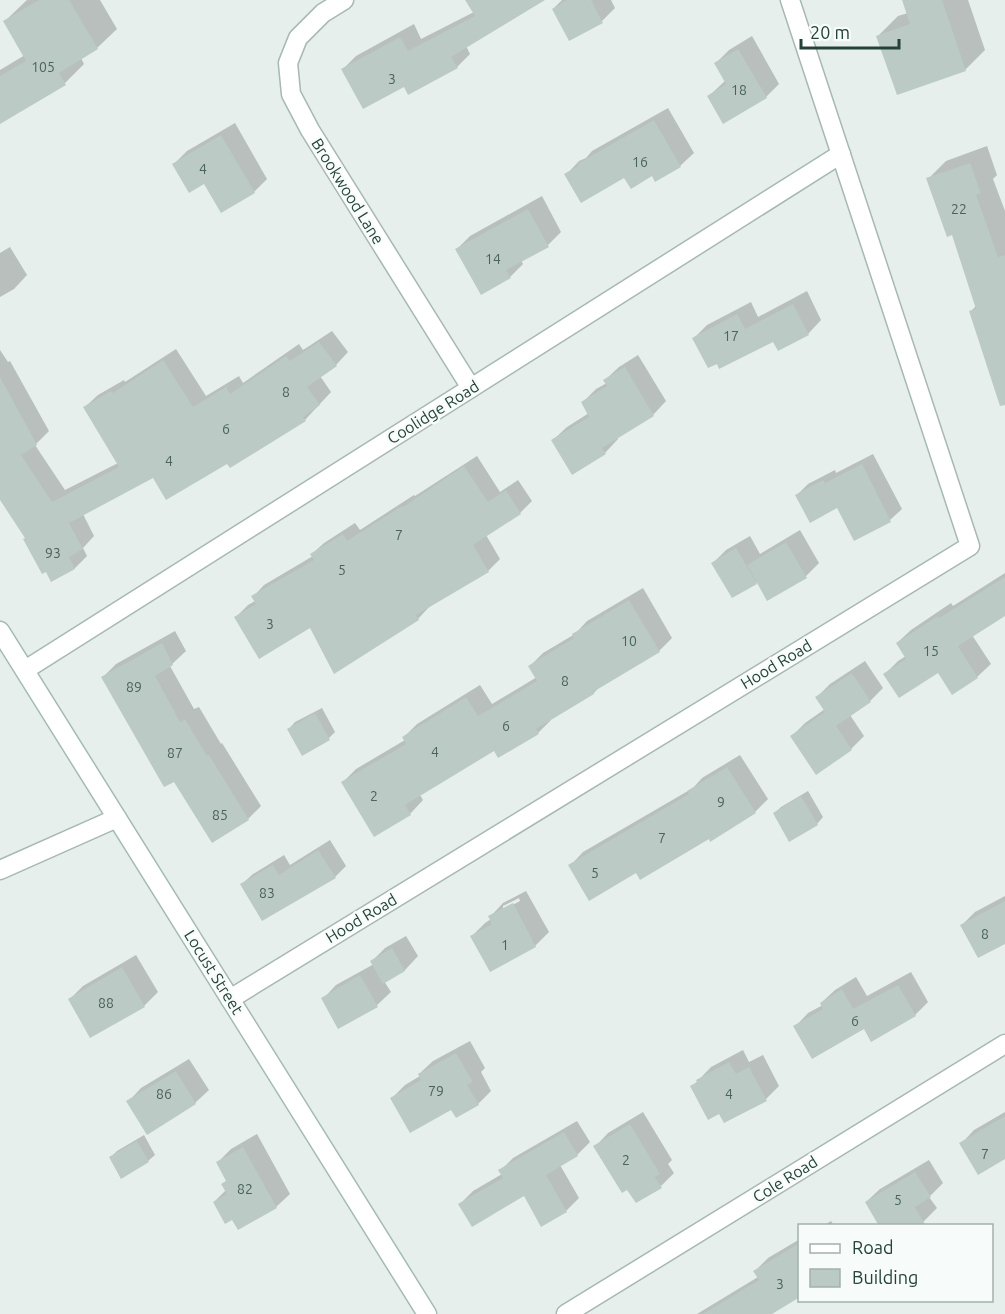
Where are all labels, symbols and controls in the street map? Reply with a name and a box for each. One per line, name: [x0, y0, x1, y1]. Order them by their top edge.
scale bar: [801, 12, 898, 50]
text: 20 m: [810, 22, 850, 42]
house number: 105: [31, 59, 55, 75]
house number: 3: [388, 71, 396, 87]
house number: 18: [731, 82, 747, 98]
street label: Brookwood Lane: [308, 135, 388, 247]
house number: 16: [632, 154, 648, 170]
house number: 4: [199, 161, 207, 177]
house number: 22: [951, 201, 967, 217]
house number: 14: [485, 251, 501, 267]
house number: 17: [723, 328, 739, 344]
street label: Coolidge Road: [384, 377, 482, 447]
house number: 8: [282, 384, 290, 400]
house number: 6: [222, 421, 230, 437]
house number: 4: [165, 453, 173, 469]
house number: 7: [395, 527, 403, 543]
house number: 93: [45, 545, 61, 561]
house number: 5: [338, 562, 346, 578]
house number: 3: [266, 616, 274, 632]
house number: 10: [621, 633, 637, 649]
street label: Hood Road: [737, 636, 815, 692]
house number: 15: [923, 643, 939, 659]
house number: 8: [561, 673, 569, 689]
house number: 89: [126, 679, 142, 695]
house number: 6: [502, 718, 510, 734]
house number: 4: [431, 744, 439, 760]
house number: 87: [167, 745, 183, 761]
house number: 2: [370, 788, 378, 804]
house number: 9: [717, 794, 725, 810]
house number: 85: [212, 807, 228, 823]
house number: 7: [658, 830, 666, 846]
house number: 5: [591, 865, 599, 881]
house number: 83: [259, 885, 275, 901]
street label: Hood Road: [322, 890, 400, 946]
house number: 8: [981, 926, 989, 942]
street label: Locust Street: [181, 927, 247, 1018]
house number: 1: [501, 937, 509, 953]
house number: 88: [98, 995, 114, 1011]
house number: 6: [851, 1013, 859, 1029]
house number: 79: [428, 1083, 444, 1099]
house number: 86: [156, 1086, 172, 1102]
house number: 4: [725, 1086, 733, 1102]
house number: 7: [981, 1146, 989, 1162]
house number: 2: [622, 1152, 630, 1168]
street label: Cole Road: [749, 1152, 821, 1206]
house number: 82: [237, 1181, 253, 1197]
house number: 5: [894, 1192, 902, 1208]
legend: [798, 1224, 993, 1302]
text: Road: [852, 1237, 894, 1257]
text: Building: [852, 1267, 918, 1287]
house number: 3: [776, 1276, 784, 1292]

